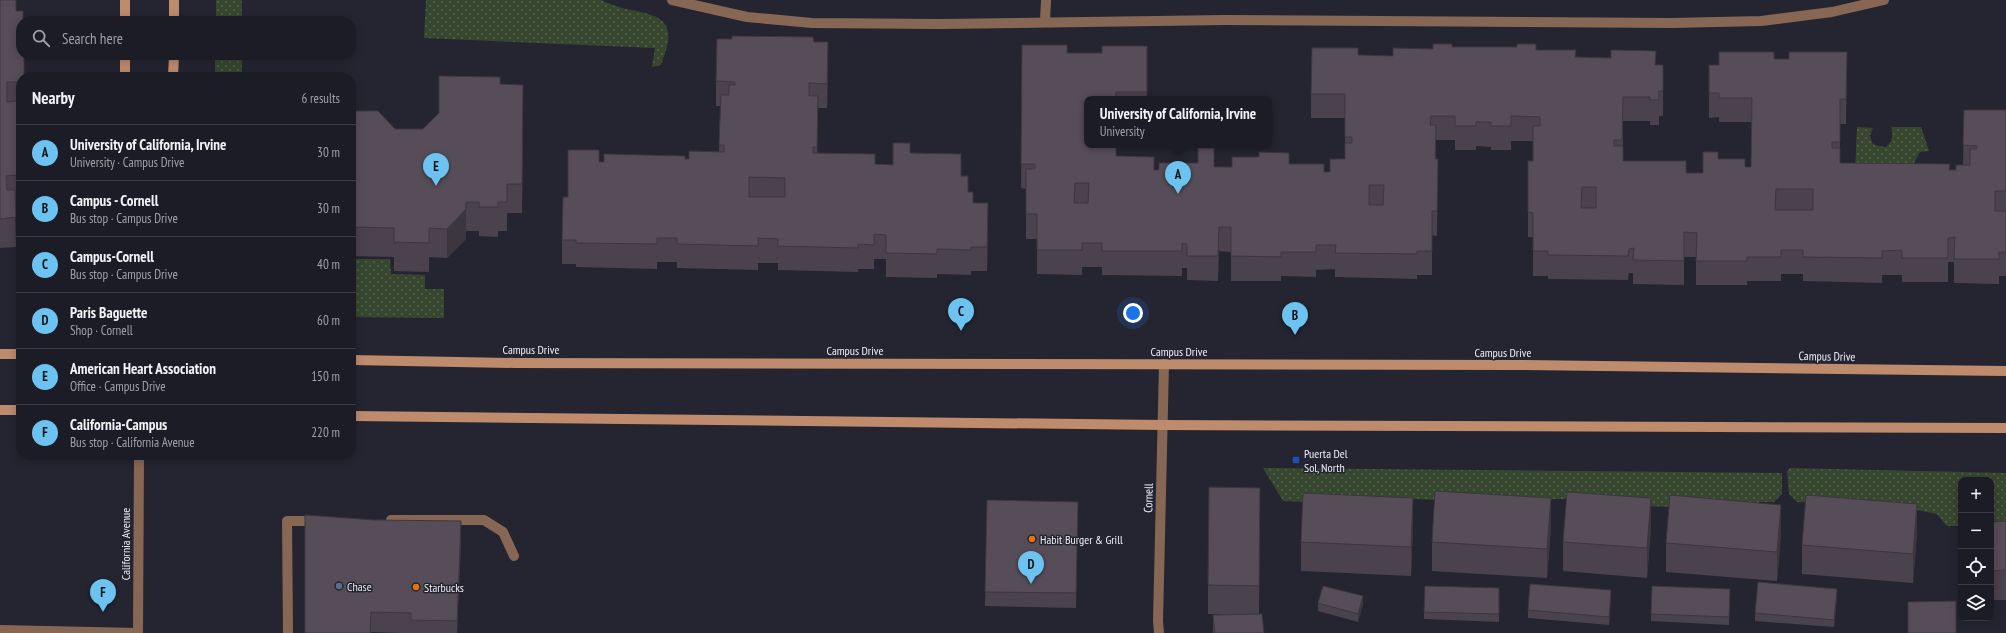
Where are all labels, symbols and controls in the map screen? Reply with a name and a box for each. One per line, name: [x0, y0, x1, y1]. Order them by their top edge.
search box: [16, 16, 356, 60]
icon: search: [30, 27, 52, 49]
text: Search here: [62, 29, 123, 48]
text: Nearby: [32, 87, 75, 109]
text: 6 results: [301, 90, 340, 107]
popup: [1084, 96, 1272, 148]
text: University of California, Irvine: [1100, 104, 1256, 123]
text: University: [1100, 123, 1145, 140]
text: University of California, Irvine: [70, 135, 226, 154]
text: A: [42, 144, 48, 161]
text: 30 m: [317, 144, 340, 161]
pin: E: [423, 153, 449, 186]
text: University · Campus Drive: [70, 154, 184, 171]
pin: A: [1165, 161, 1191, 194]
text: Campus - Cornell: [70, 191, 158, 210]
text: B: [42, 200, 48, 217]
text: 30 m: [317, 200, 340, 217]
text: Bus stop · Campus Drive: [70, 210, 178, 227]
text: Campus-Cornell: [70, 247, 154, 266]
text: C: [42, 256, 48, 273]
text: 40 m: [317, 256, 340, 273]
text: Bus stop · Campus Drive: [70, 266, 178, 283]
pin: C: [948, 298, 974, 331]
pin: B: [1282, 302, 1308, 335]
text: Paris Baguette: [70, 303, 147, 322]
your location: [1123, 303, 1143, 323]
text: D: [42, 312, 48, 329]
text: 60 m: [317, 312, 340, 329]
text: Shop · Cornell: [70, 322, 133, 339]
street label: Campus Drive: [503, 342, 559, 357]
street label: Campus Drive: [827, 343, 883, 358]
street label: Campus Drive: [1151, 344, 1207, 359]
street label: Campus Drive: [1475, 345, 1531, 360]
street label: Campus Drive: [1798, 348, 1856, 364]
text: American Heart Association: [70, 359, 216, 378]
text: E: [42, 368, 48, 385]
text: 150 m: [311, 368, 340, 385]
text: Office · Campus Drive: [70, 378, 166, 395]
text: California-Campus: [70, 415, 167, 434]
text: F: [42, 424, 48, 441]
text: 220 m: [311, 424, 340, 441]
text: Bus stop · California Avenue: [70, 434, 195, 451]
place label: Puerta Del Sol, North: [1304, 446, 1348, 475]
marker: Puerta Del Sol, North: [1291, 455, 1301, 465]
map controls: [1958, 477, 1994, 621]
button: +: [1958, 477, 1994, 513]
street label: Cornell: [1140, 483, 1156, 513]
street label: California Avenue: [118, 508, 133, 580]
button: −: [1958, 513, 1994, 549]
place label: Habit Burger & Grill: [1040, 532, 1123, 547]
marker: Habit Burger & Grill: [1027, 534, 1037, 544]
button: locate: [1958, 549, 1994, 585]
pin: D: [1018, 551, 1044, 584]
pin: F: [90, 579, 116, 612]
place label: Chase: [347, 579, 372, 594]
place label: Starbucks: [424, 580, 464, 595]
marker: Chase: [334, 581, 344, 591]
marker: Starbucks: [411, 582, 421, 592]
button: layers: [1958, 585, 1994, 621]

